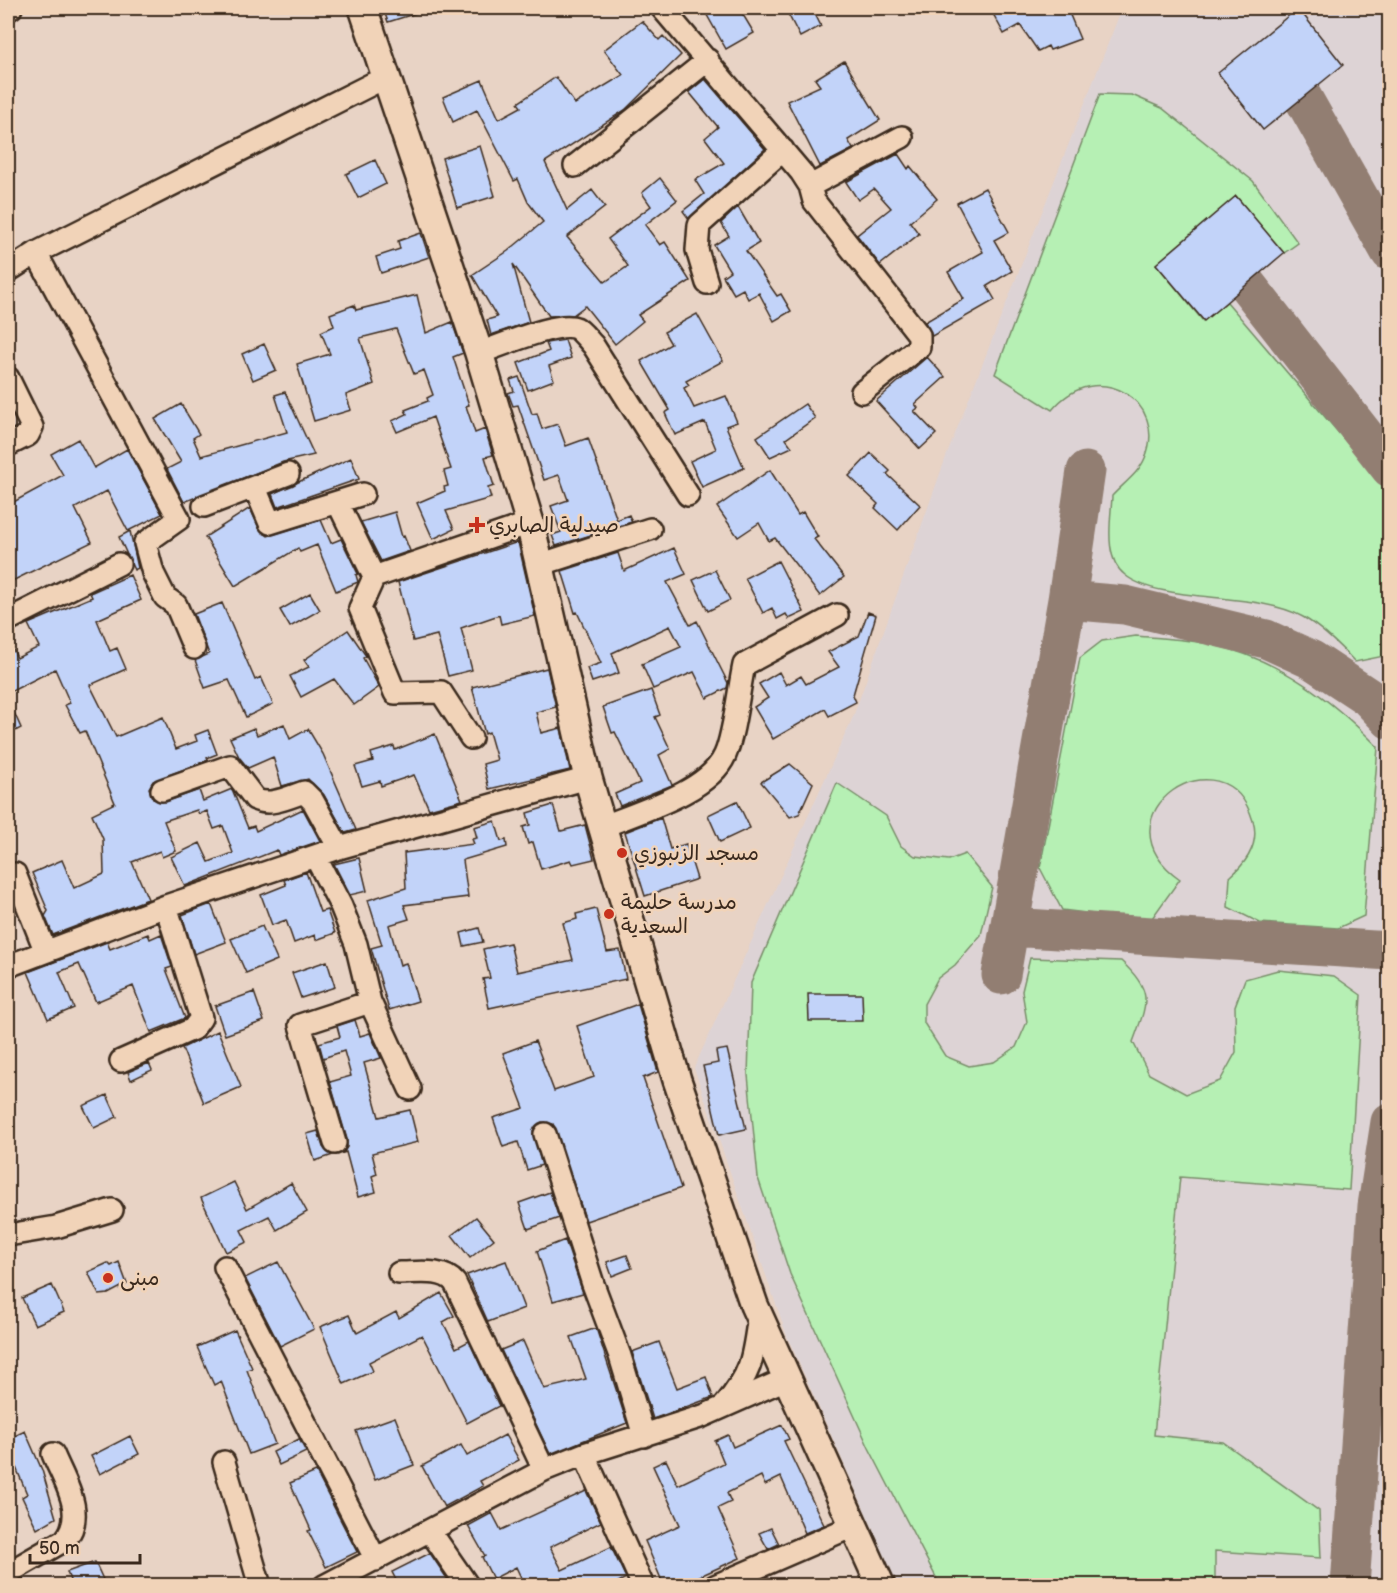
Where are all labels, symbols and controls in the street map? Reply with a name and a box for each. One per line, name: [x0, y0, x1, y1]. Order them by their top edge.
place label: صيدلية الصابري: [489, 513, 619, 540]
marker: صيدلية الصابري: [470, 518, 484, 532]
place label: مسجد الزنبوزي: [634, 841, 759, 868]
marker: مسجد الزنبوزي: [615, 846, 629, 860]
place label: مدرسة حليمة السعدية: [621, 890, 737, 939]
marker: مدرسة حليمة السعدية: [602, 907, 616, 921]
place label: مبنى: [120, 1266, 159, 1292]
marker: مبنى: [101, 1271, 115, 1285]
scale bar: [30, 1527, 140, 1565]
text: 50 m: [39, 1538, 80, 1559]

